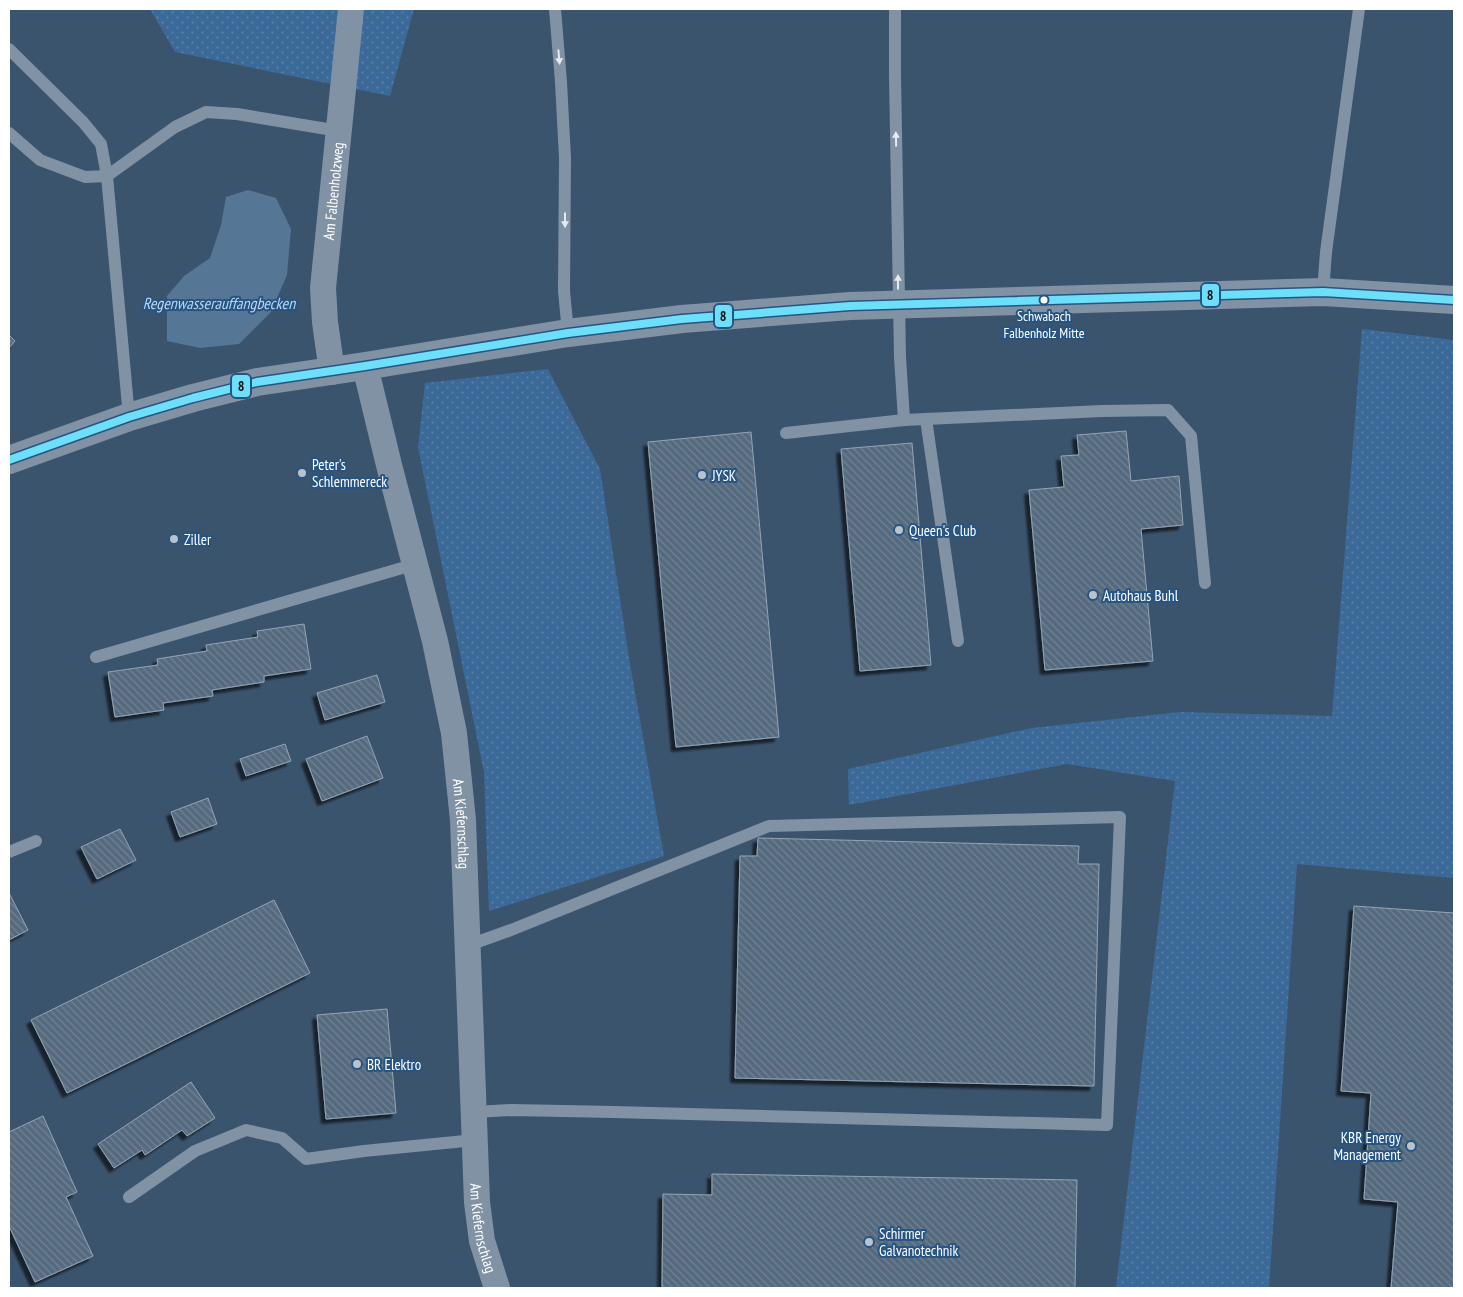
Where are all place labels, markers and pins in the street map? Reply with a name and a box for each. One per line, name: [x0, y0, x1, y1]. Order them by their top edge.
marker: Schwabach Falbenholz Mitte: [1039, 295, 1049, 305]
place label: Schwabach Falbenholz Mitte: [1003, 307, 1085, 342]
place label: Peter's Schlemmereck: [312, 455, 387, 491]
place label: JYSK: [711, 466, 737, 485]
marker: Peter's Schlemmereck: [296, 467, 308, 479]
marker: JYSK: [696, 469, 708, 481]
place label: Queen's Club: [909, 521, 976, 540]
marker: Queen's Club: [893, 524, 905, 536]
place label: Ziller: [184, 530, 212, 549]
marker: Ziller: [168, 533, 180, 545]
place label: Autohaus Buhl: [1103, 586, 1179, 605]
marker: Autohaus Buhl: [1087, 589, 1099, 601]
place label: BR Elektro: [367, 1055, 421, 1074]
marker: BR Elektro: [351, 1058, 363, 1070]
place label: KBR Energy Management: [1334, 1128, 1401, 1164]
marker: KBR Energy Management: [1405, 1140, 1417, 1152]
place label: Schirmer Galvanotechnik: [879, 1224, 959, 1260]
marker: Schirmer Galvanotechnik: [863, 1236, 875, 1248]

